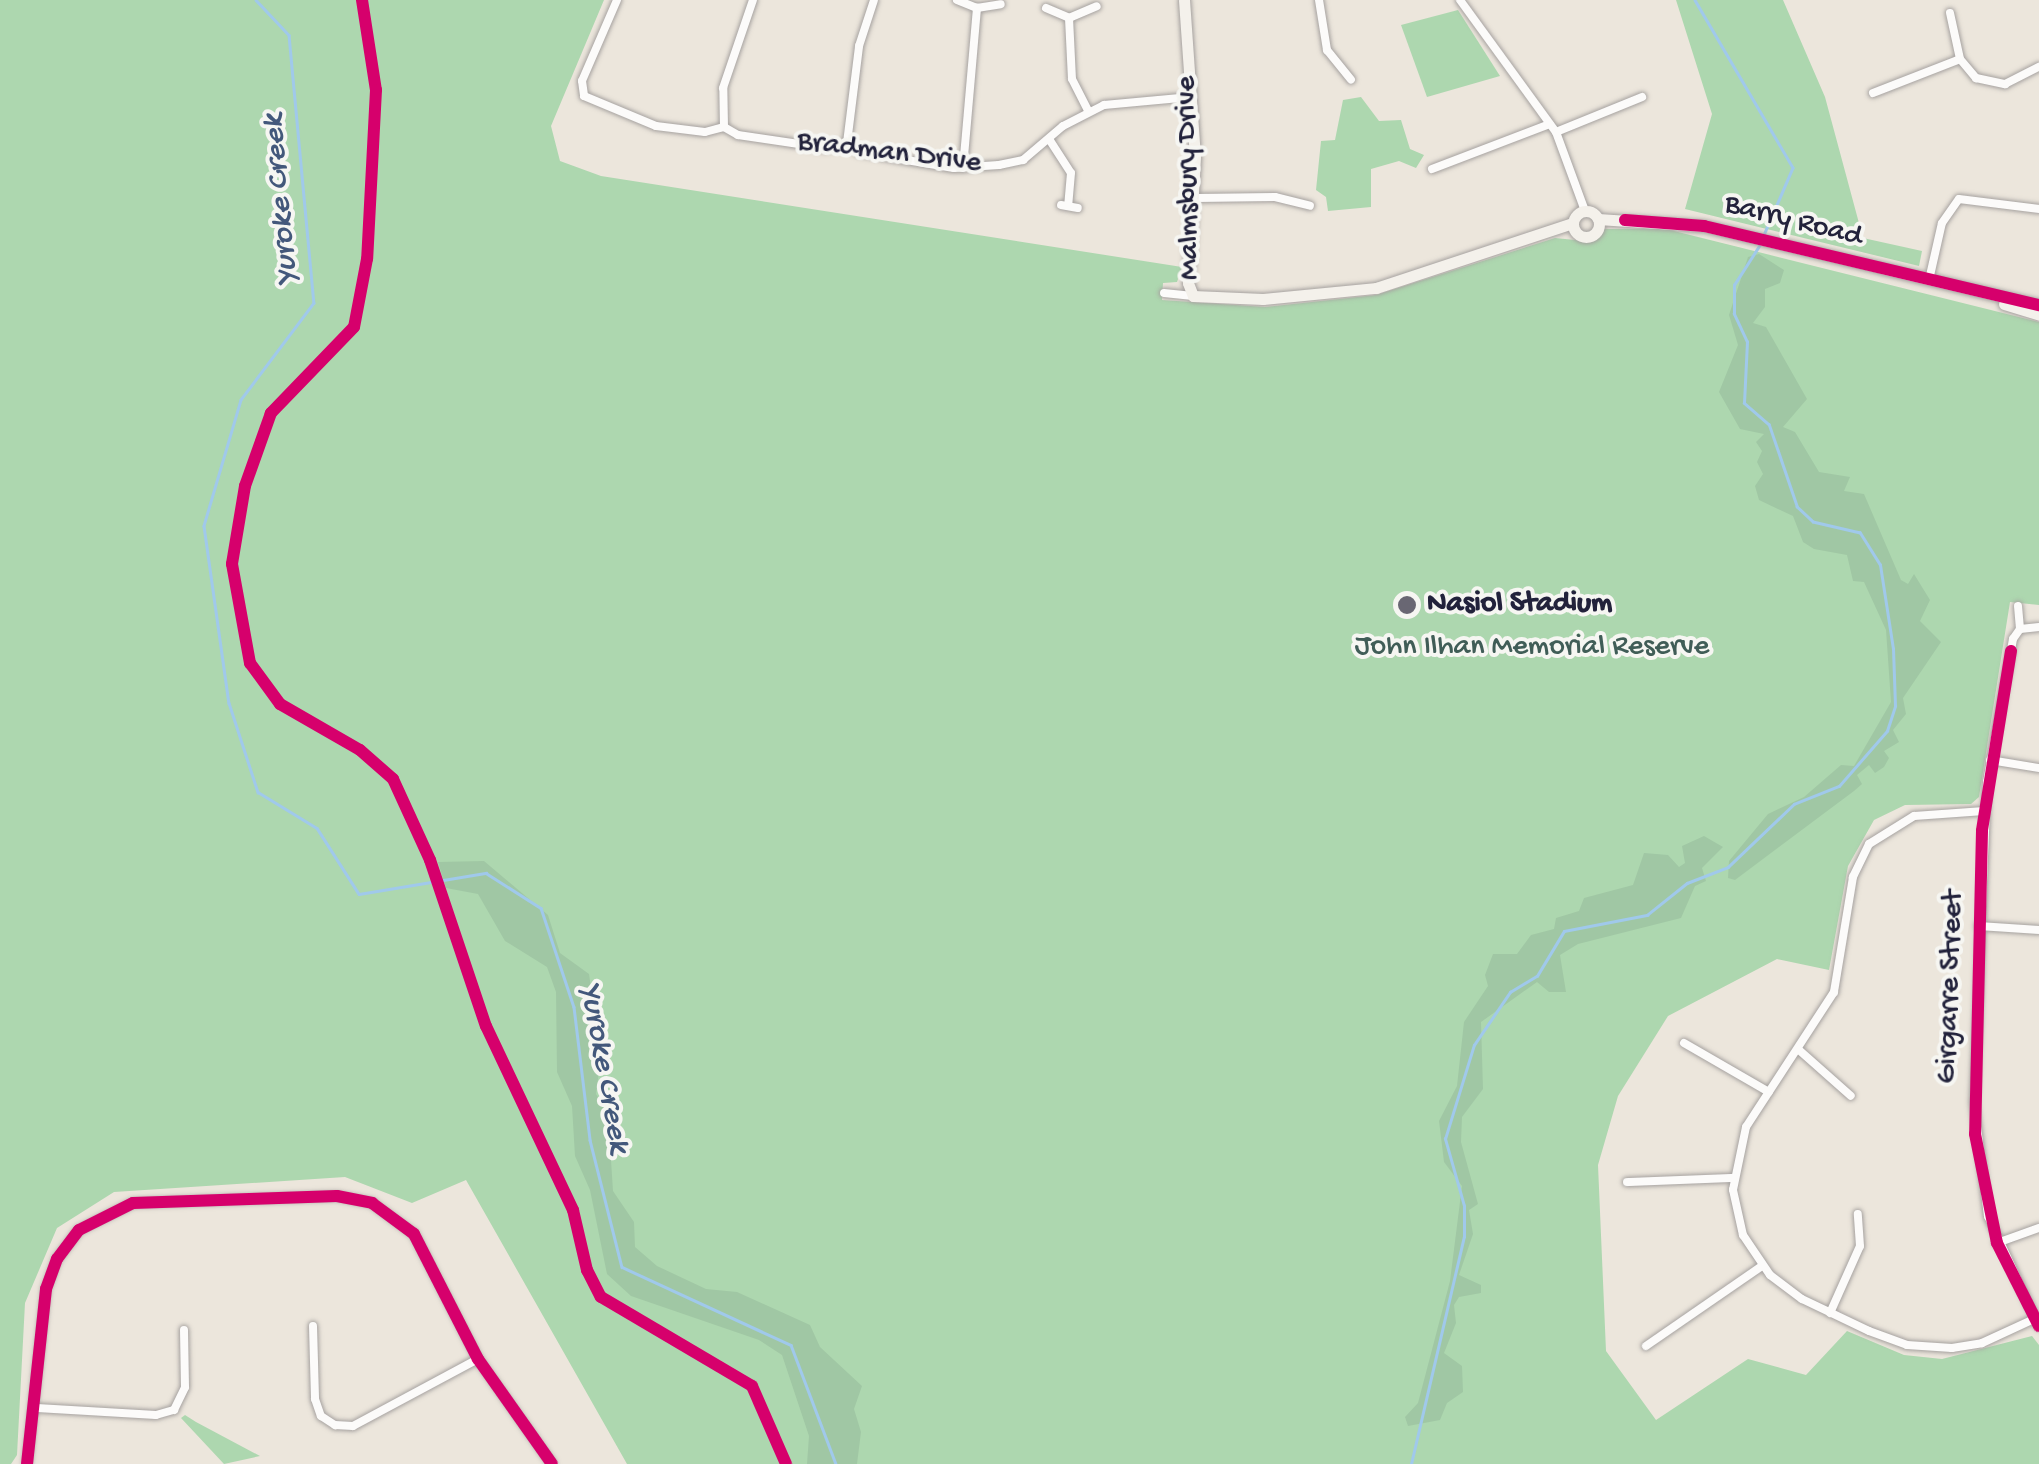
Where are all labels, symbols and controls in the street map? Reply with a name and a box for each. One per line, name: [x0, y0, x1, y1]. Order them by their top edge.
street label: Malmsbury Drive: [1170, 76, 1210, 280]
water label: Yuroke Creek: [255, 113, 309, 287]
street label: Bradman Drive: [795, 125, 983, 183]
street label: Barry Road: [1720, 188, 1866, 256]
place label: Nasiol Stadium: [1427, 587, 1612, 623]
marker: Nasiol Stadium: [1396, 594, 1418, 616]
park label: John Ilhan Memorial Reserve: [1355, 630, 1709, 666]
street label: Girgarre Street: [1931, 890, 1973, 1084]
water label: Yuroke Creek: [569, 980, 637, 1156]

